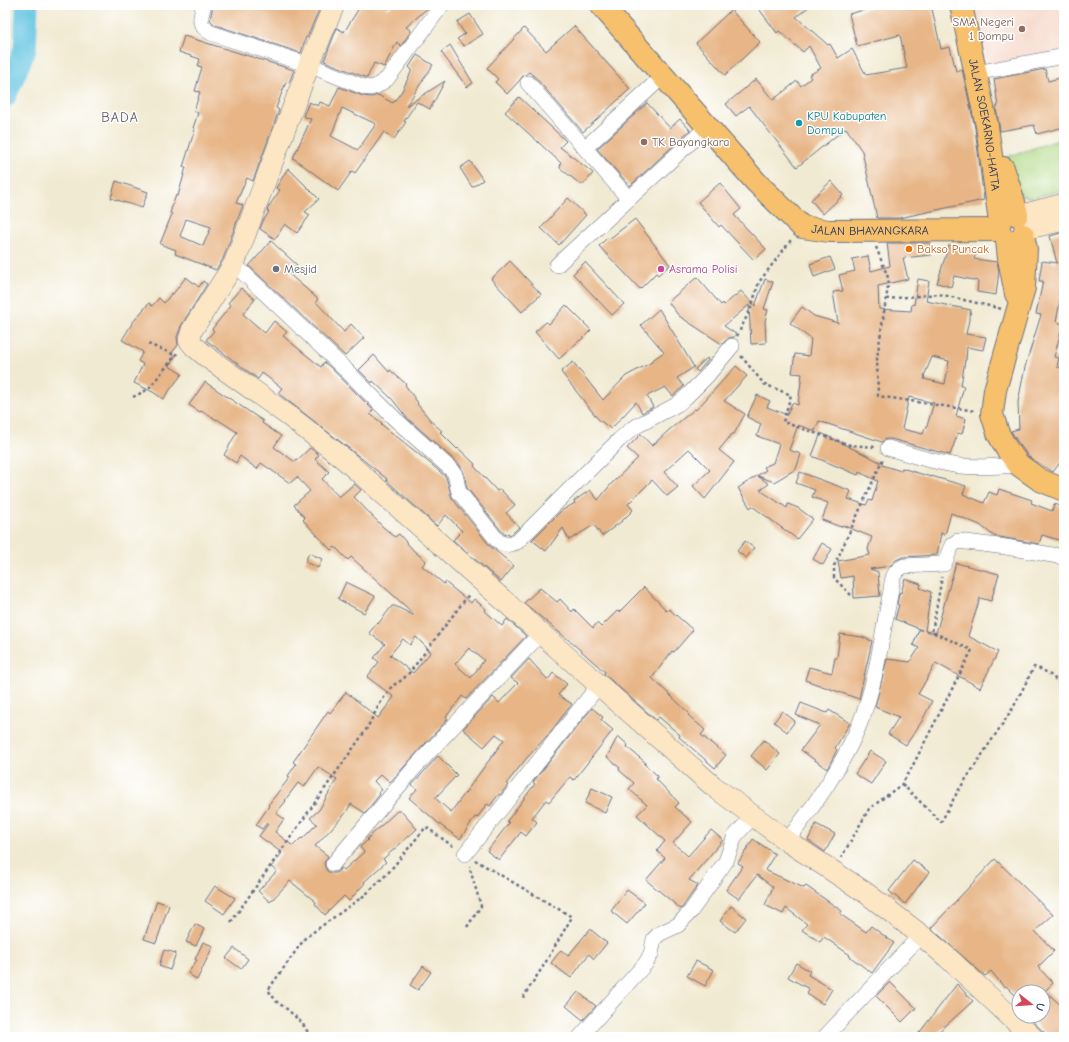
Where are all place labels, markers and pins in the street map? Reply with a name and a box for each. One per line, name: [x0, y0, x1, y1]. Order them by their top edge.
place label: SMA Negeri 1 Dompu: [953, 15, 1014, 43]
marker: SMA Negeri 1 Dompu: [1017, 24, 1027, 34]
place label: KPU Kabupaten Dompu: [807, 109, 887, 137]
marker: KPU Kabupaten Dompu: [794, 118, 804, 128]
place label: TK Bayangkara: [652, 135, 729, 149]
marker: TK Bayangkara: [639, 137, 649, 147]
place label: Bakso Puncak: [917, 242, 989, 256]
marker: Bakso Puncak: [904, 244, 914, 254]
place label: Mesjid: [284, 262, 317, 276]
place label: Asrama Polisi: [669, 262, 737, 276]
marker: Mesjid: [271, 264, 281, 274]
marker: Asrama Polisi: [656, 264, 666, 274]

